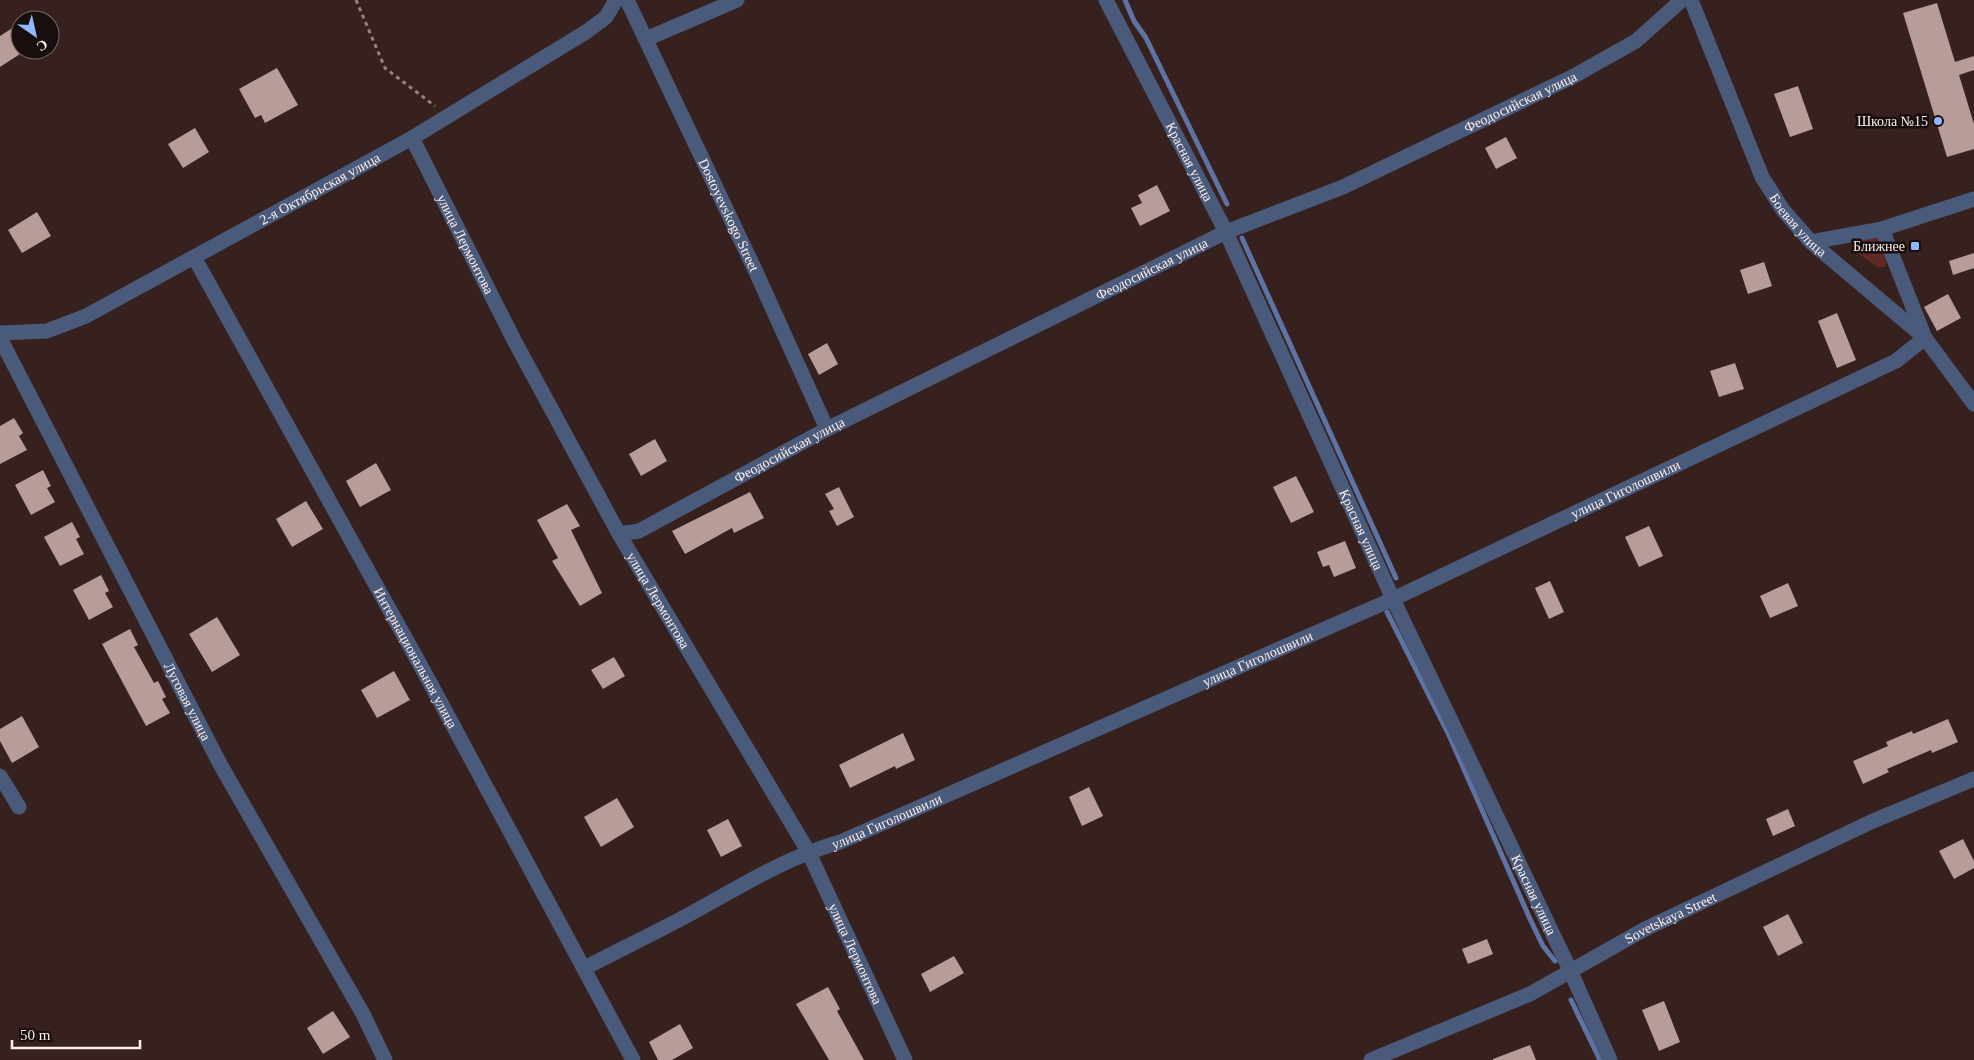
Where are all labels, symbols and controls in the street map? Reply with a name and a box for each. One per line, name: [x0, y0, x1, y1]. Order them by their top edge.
north arrow: [10, 10, 60, 60]
text: С: [34, 36, 50, 54]
street label: Феодосийская улица: [1461, 68, 1580, 135]
place label: Школа №15: [1857, 114, 1928, 129]
marker: Школа №15: [1932, 115, 1944, 127]
street label: Красная улица: [1163, 120, 1217, 204]
street label: 2-я Октябрьская улица: [257, 149, 383, 227]
street label: Dostoyevskogo Street: [696, 156, 762, 274]
street label: Боевая улица: [1767, 191, 1830, 260]
street label: улица Лермонтова: [434, 192, 497, 297]
street label: Феодосийская улица: [1093, 234, 1211, 303]
place label: Ближнее: [1853, 239, 1905, 254]
marker: Ближнее: [1909, 240, 1921, 252]
street label: Феодосийская улица: [731, 414, 848, 486]
street label: улица Гиголошвили: [1569, 457, 1683, 521]
street label: Красная улица: [1336, 487, 1387, 573]
street label: улица Лермонтова: [624, 549, 693, 652]
street label: Интернациональная улица: [371, 585, 461, 731]
street label: улица Гиголошвили: [1200, 628, 1315, 689]
street label: Луговая улица: [161, 660, 214, 744]
street label: улица Гиголошвили: [830, 790, 945, 852]
street label: Красная улица: [1509, 852, 1560, 938]
street label: Sovetskaya Street: [1622, 889, 1719, 946]
street label: улица Лермонтова: [826, 901, 886, 1007]
scale bar: [12, 1018, 140, 1050]
text: 50 m: [20, 1027, 51, 1043]

